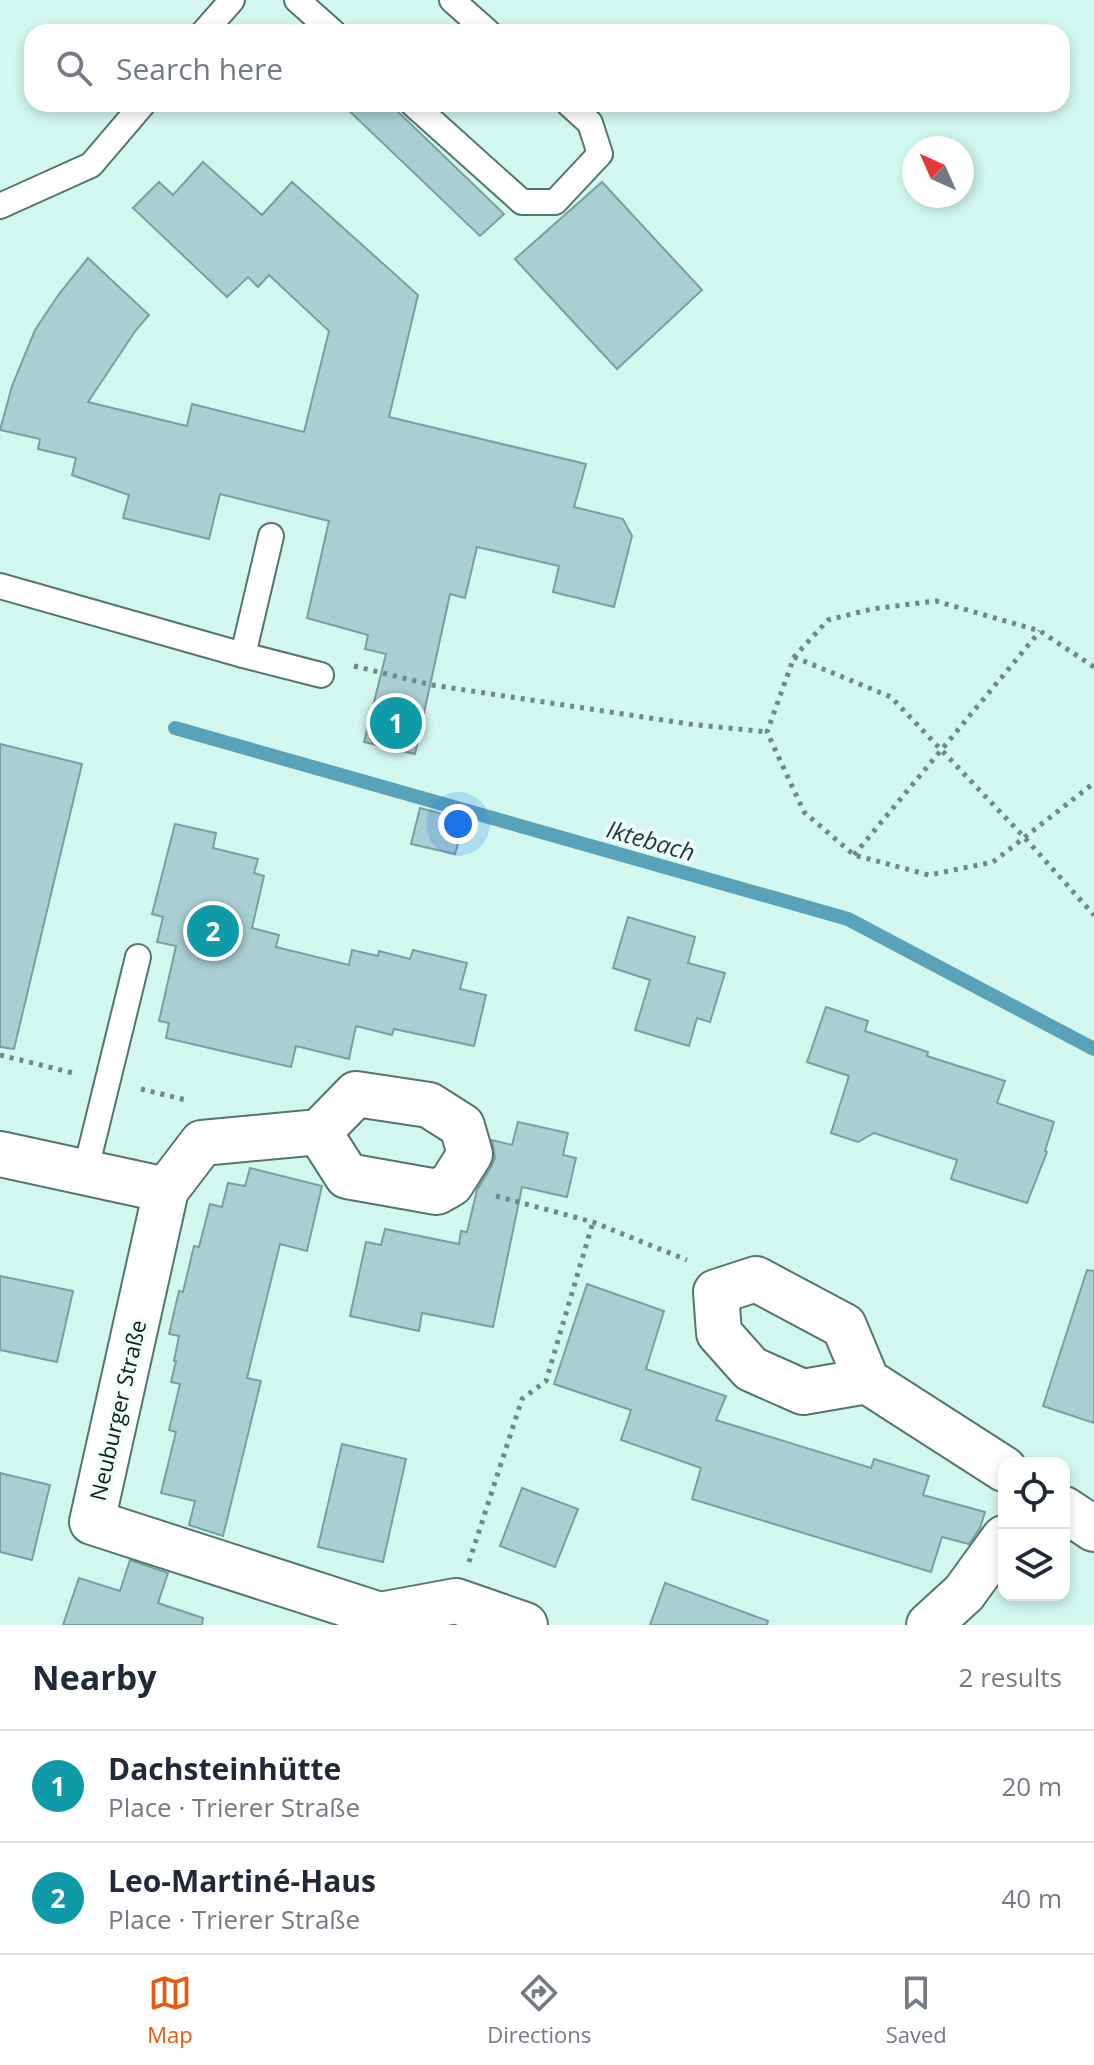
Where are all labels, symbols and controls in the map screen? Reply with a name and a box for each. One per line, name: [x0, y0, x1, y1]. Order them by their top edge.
search box: [24, 24, 1070, 112]
icon: search: [52, 46, 96, 90]
text: Search here: [116, 48, 283, 89]
north arrow: [902, 136, 974, 208]
pin: 1: [370, 693, 422, 753]
your location: [438, 804, 478, 844]
water label: Iktebach: [603, 812, 699, 868]
pin: 2: [187, 901, 239, 961]
street label: Neuburger Straße: [82, 1317, 152, 1503]
map controls: [998, 1457, 1070, 1601]
button: locate: [998, 1457, 1070, 1529]
button: layers: [998, 1529, 1070, 1601]
text: Nearby: [32, 1654, 157, 1700]
text: 2 results: [959, 1659, 1062, 1695]
text: Dachsteinhütte: [108, 1748, 341, 1789]
text: 1: [51, 1768, 65, 1804]
text: 20 m: [1001, 1768, 1062, 1804]
text: Place · Trierer Straße: [108, 1789, 360, 1825]
text: Leo-Martiné-Haus: [108, 1860, 376, 1901]
text: 2: [51, 1880, 65, 1916]
text: 40 m: [1001, 1880, 1062, 1916]
text: Place · Trierer Straße: [108, 1901, 360, 1937]
tab: Map: [147, 1971, 193, 2049]
tab: Directions: [487, 1971, 591, 2049]
tab: Saved: [886, 1971, 947, 2049]

